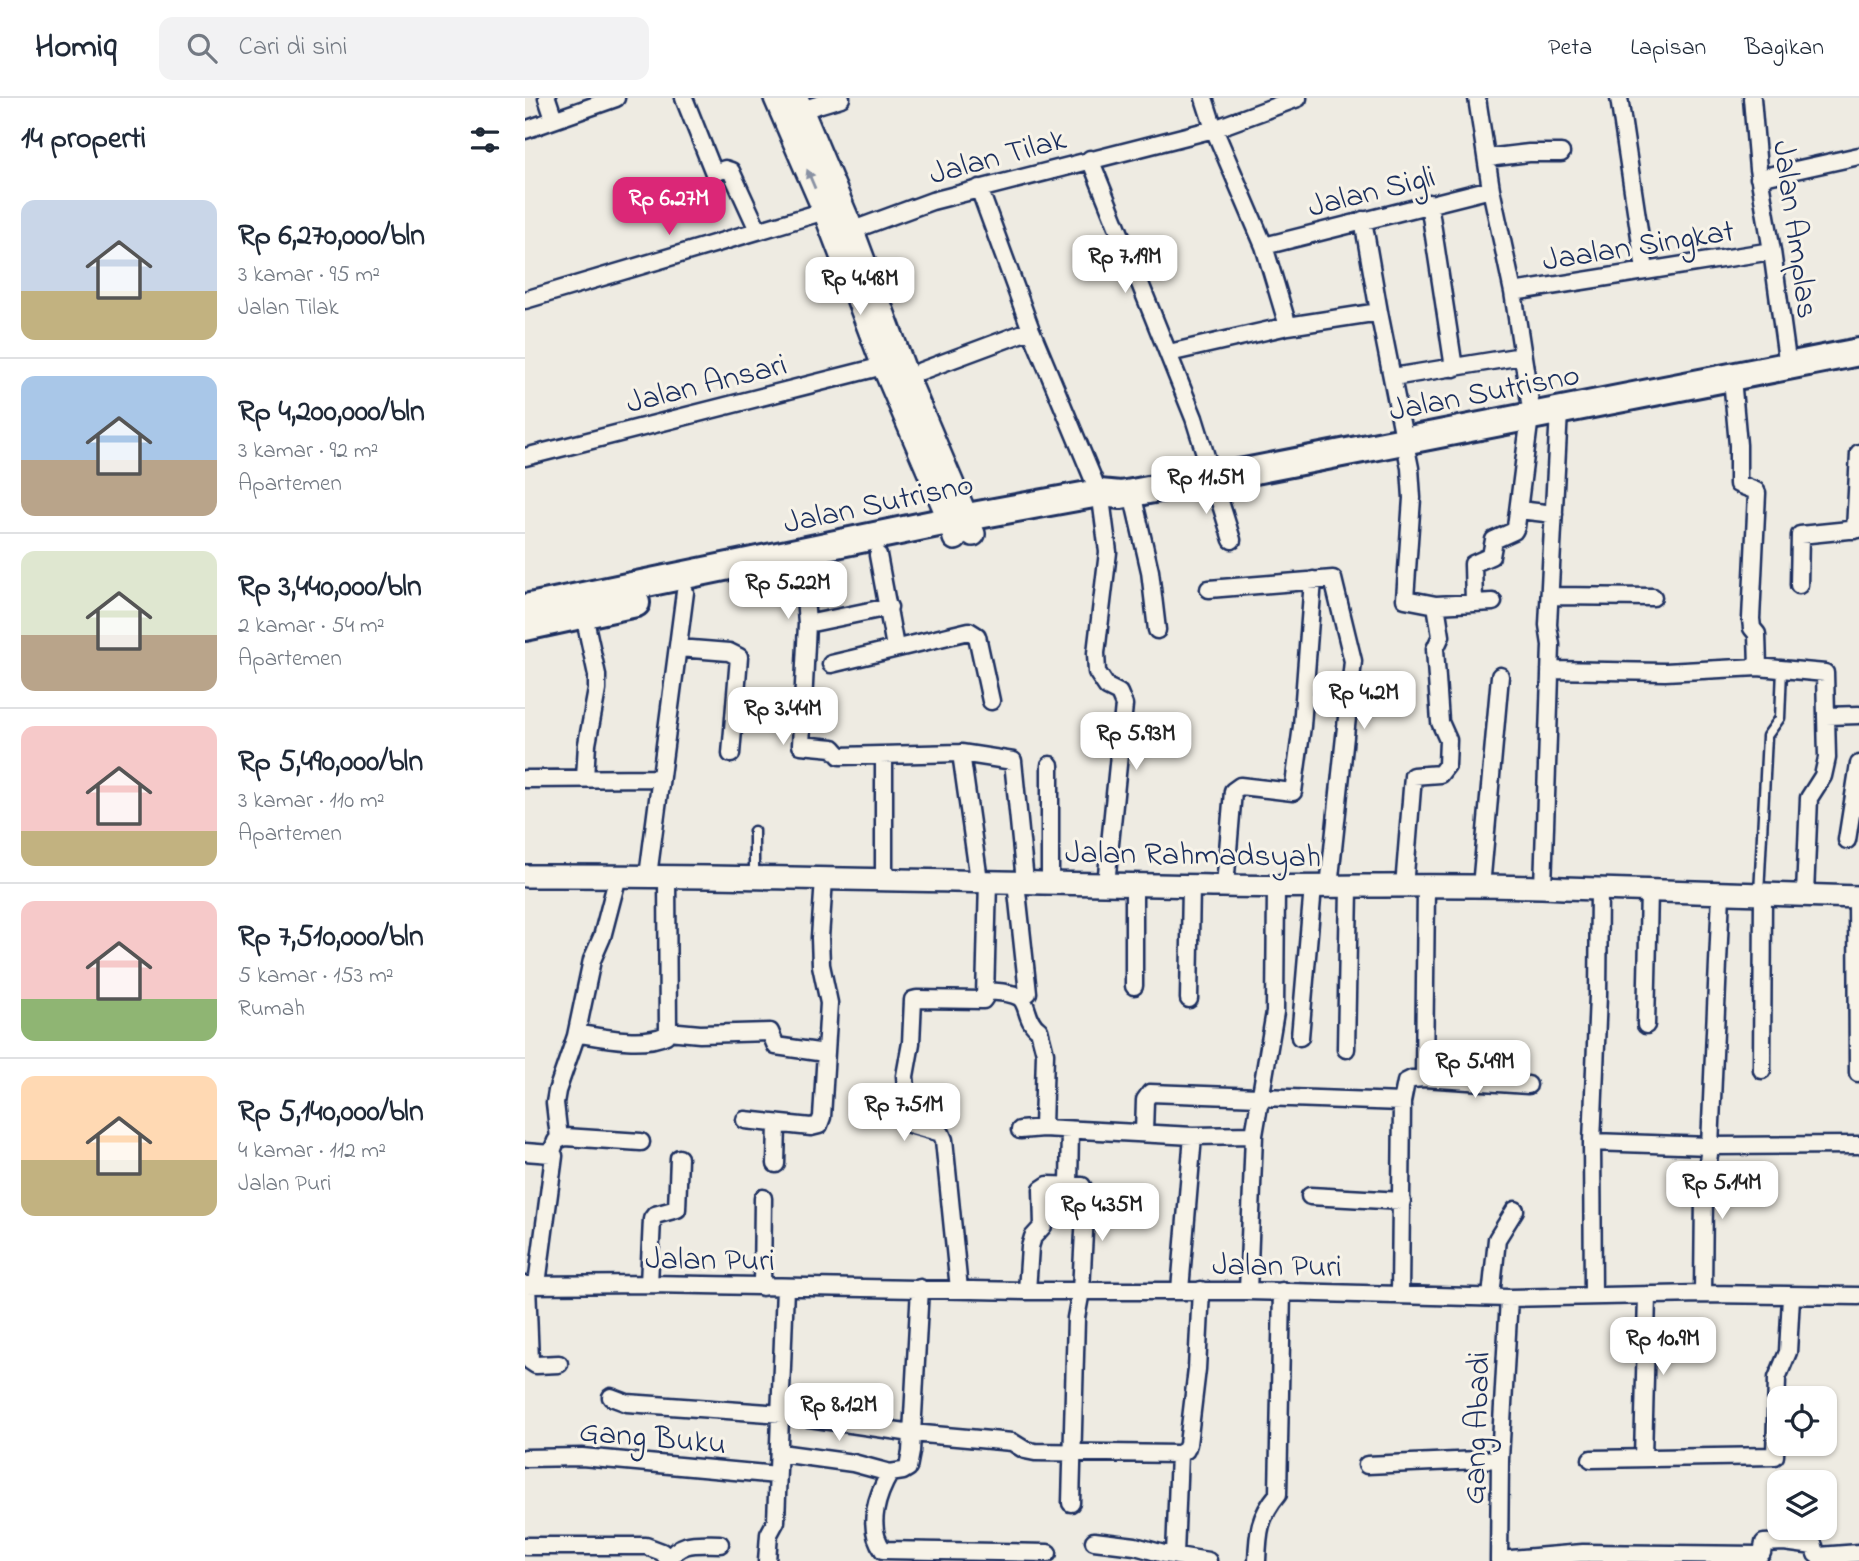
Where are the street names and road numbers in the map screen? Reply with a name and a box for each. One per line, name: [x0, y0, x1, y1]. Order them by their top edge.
street label: Jalan Tilak: [924, 117, 1073, 199]
street label: Jalan Amplas: [1758, 137, 1829, 322]
street label: Jalan Sigli: [1303, 155, 1441, 232]
street label: Jaalan Singkat: [1539, 209, 1738, 286]
street label: Jalan Ansari: [622, 343, 792, 428]
street label: Jalan Sutrisno: [1385, 353, 1584, 436]
street label: Jalan Sutrisno: [779, 462, 978, 548]
street label: Jalan Rahmadsyah: [1064, 831, 1321, 882]
street label: Jalan Puri: [645, 1237, 775, 1286]
street label: Jalan Puri: [1212, 1243, 1342, 1292]
street label: Gang Abadi: [1452, 1351, 1505, 1505]
street label: Gang Buku: [577, 1410, 728, 1469]

